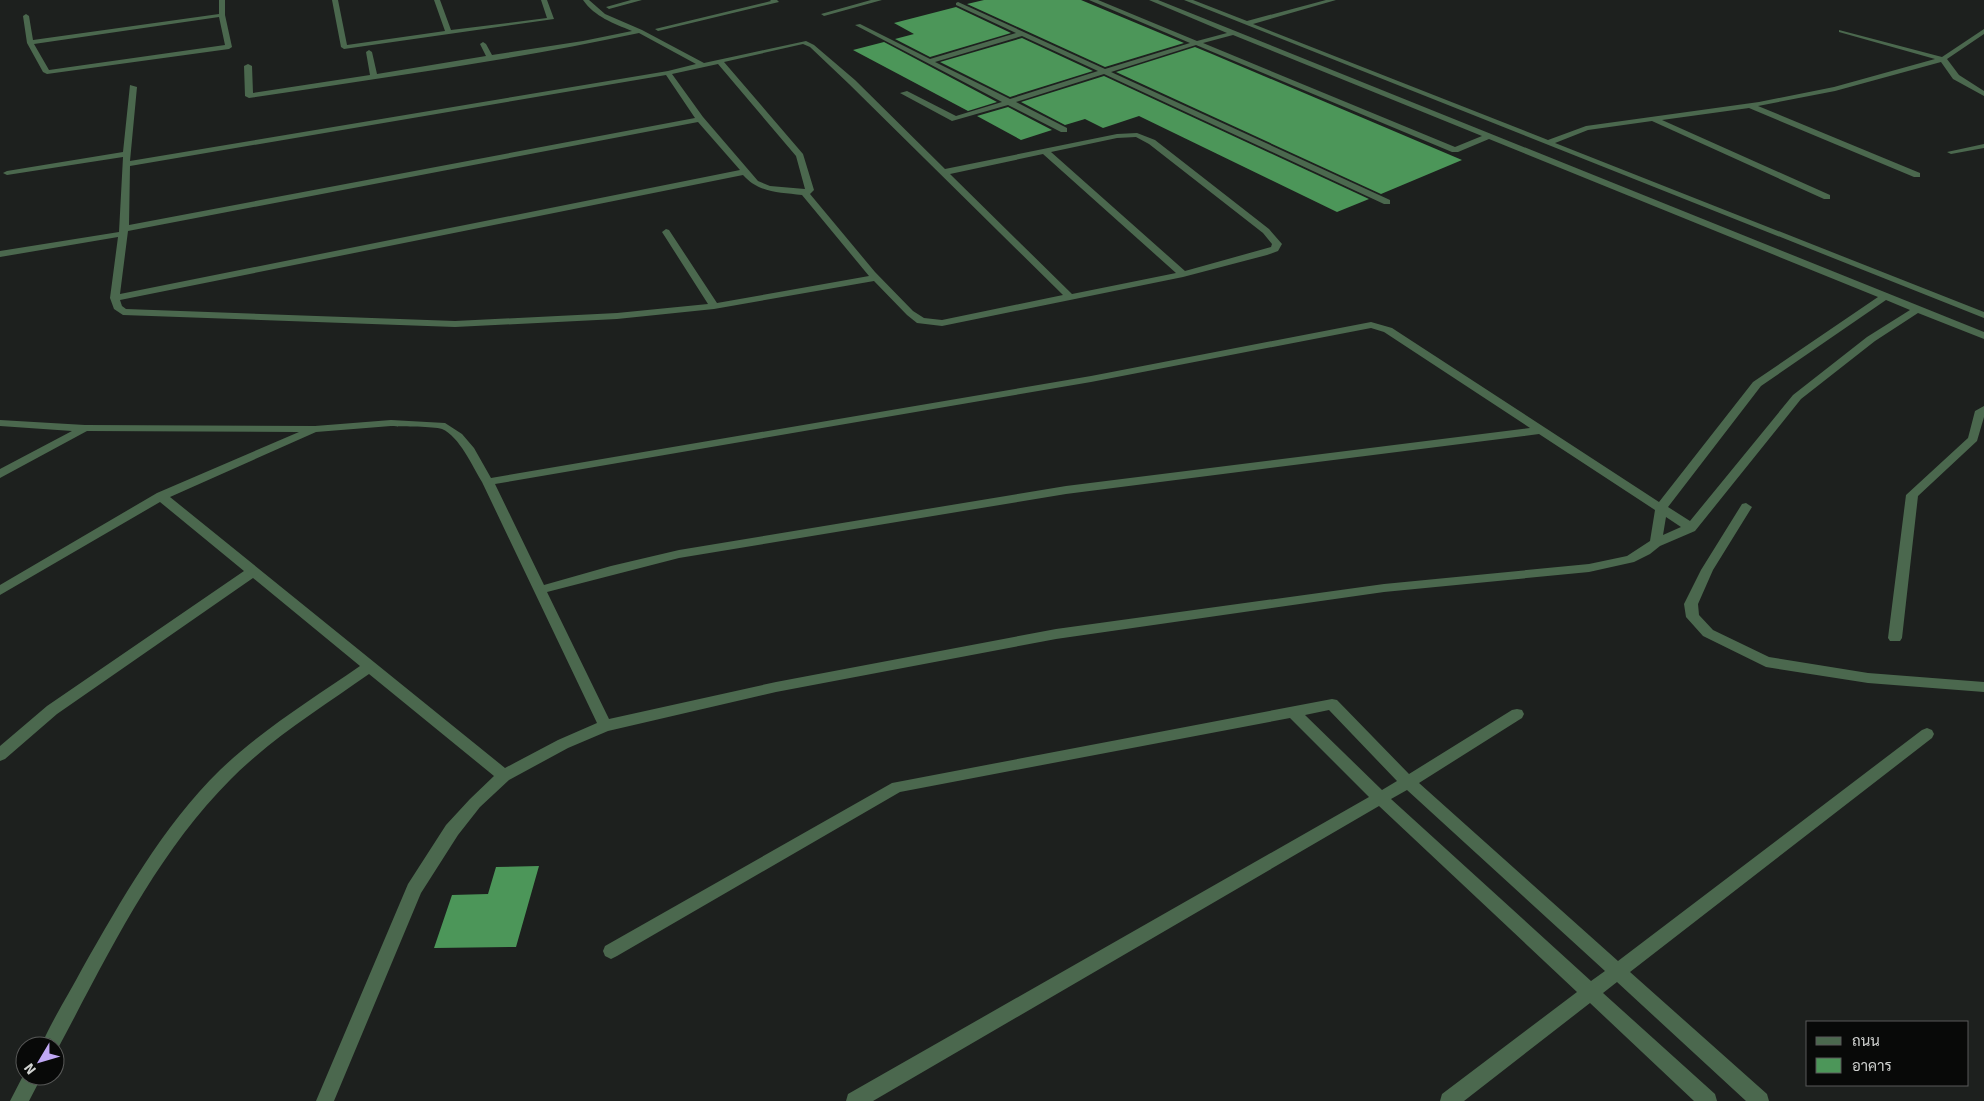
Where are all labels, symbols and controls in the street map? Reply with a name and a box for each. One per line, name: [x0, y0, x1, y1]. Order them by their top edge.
legend: [1806, 1021, 1969, 1086]
text: ถนน: [1852, 1032, 1880, 1050]
north arrow: [15, 1036, 65, 1086]
text: อาคาร: [1852, 1057, 1892, 1075]
text: N: [20, 1060, 40, 1078]

